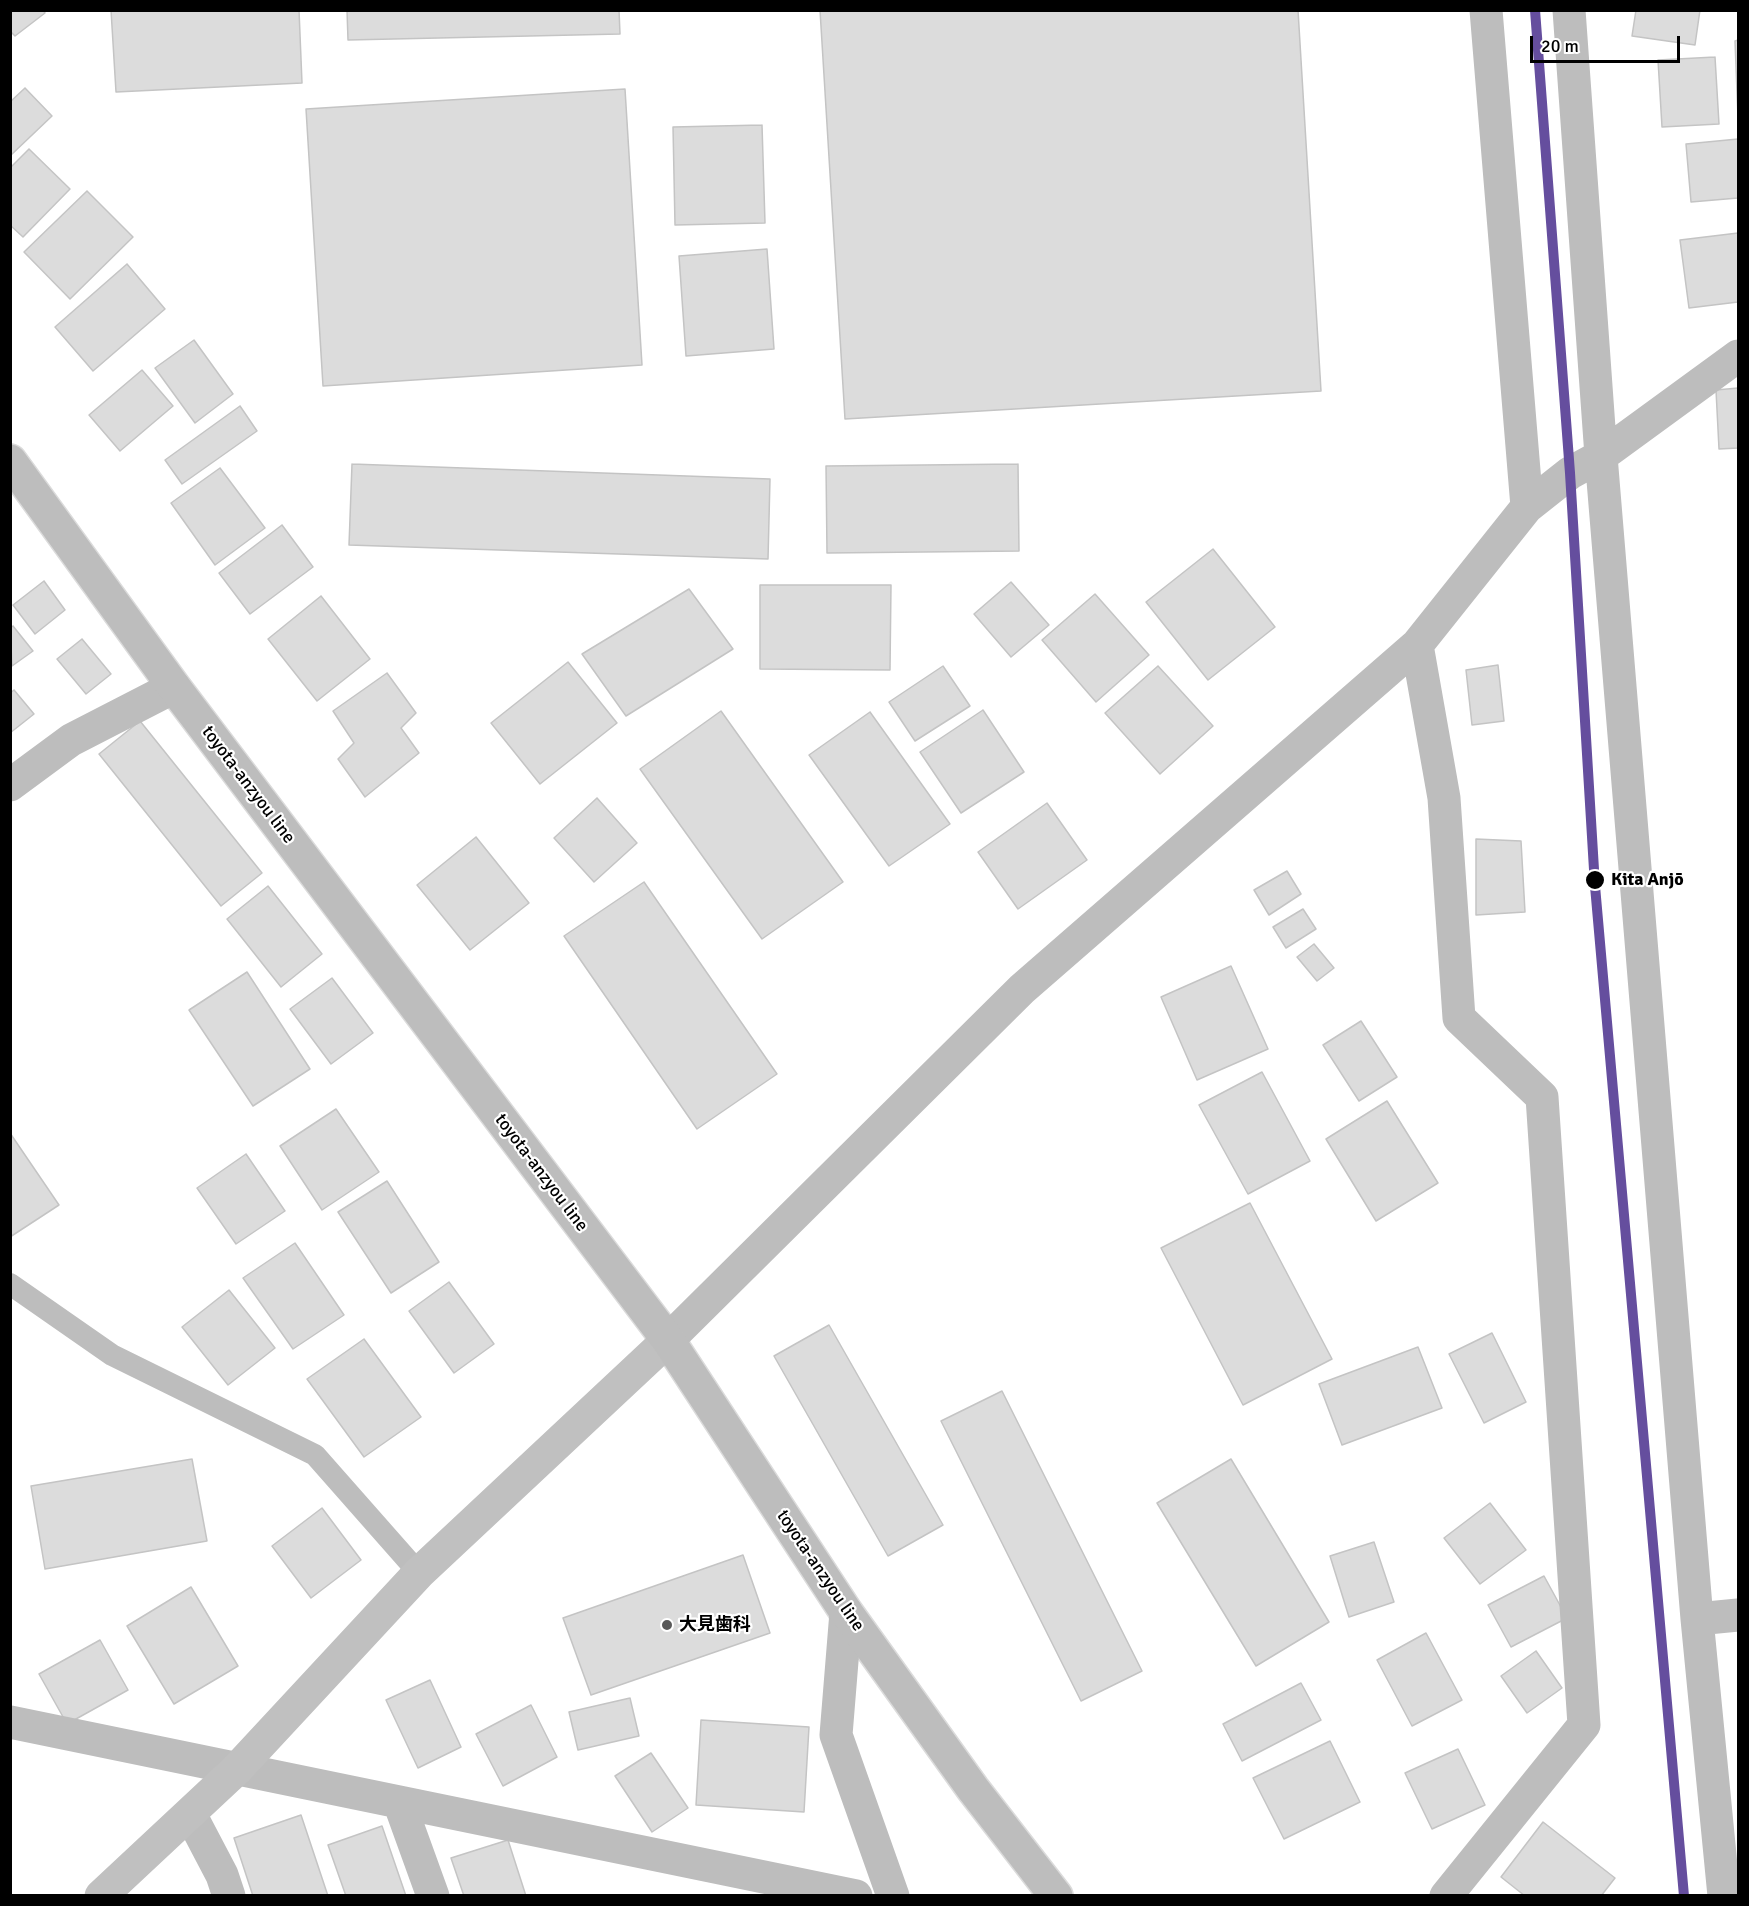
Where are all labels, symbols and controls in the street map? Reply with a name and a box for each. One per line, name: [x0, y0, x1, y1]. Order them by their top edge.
scale bar: [1533, 24, 1683, 62]
text: 20 m: [1541, 35, 1579, 57]
street label: toyota-anzyou line: [197, 722, 299, 848]
marker: Kita Anjō: [1584, 869, 1606, 891]
place label: Kita Anjō: [1611, 869, 1684, 891]
street label: toyota-anzyou line: [490, 1110, 592, 1236]
street label: toyota-anzyou line: [771, 1506, 869, 1636]
place label: 大見歯科: [679, 1614, 751, 1636]
marker: 大見歯科: [660, 1618, 674, 1632]

